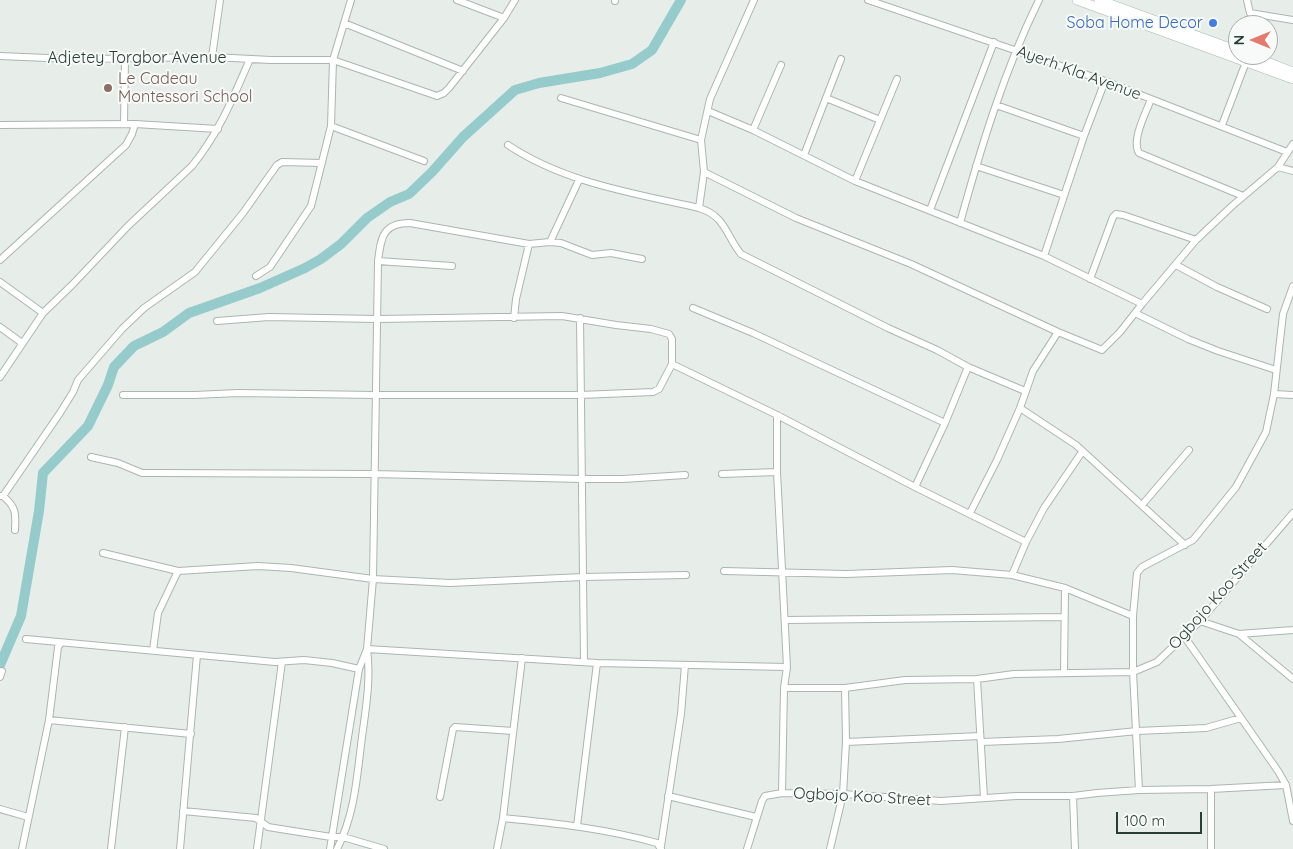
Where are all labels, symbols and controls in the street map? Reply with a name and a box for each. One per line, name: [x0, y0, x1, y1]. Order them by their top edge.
place label: Soba Home Decor: [1067, 13, 1203, 33]
north arrow: [1228, 15, 1278, 65]
marker: Soba Home Decor: [1207, 17, 1219, 29]
text: N: [1230, 35, 1248, 45]
street label: Ayerh Kla Avenue: [1014, 42, 1144, 104]
street label: Adjetey Torgbor Avenue: [47, 48, 227, 68]
place label: Le Cadeau Montessori School: [118, 69, 253, 107]
marker: Le Cadeau Montessori School: [102, 82, 114, 94]
street label: Ogbojo Koo Street: [1165, 538, 1271, 654]
street label: Ogbojo Koo Street: [793, 784, 931, 810]
scale bar: [1118, 802, 1204, 834]
text: 100 m: [1124, 811, 1165, 830]

